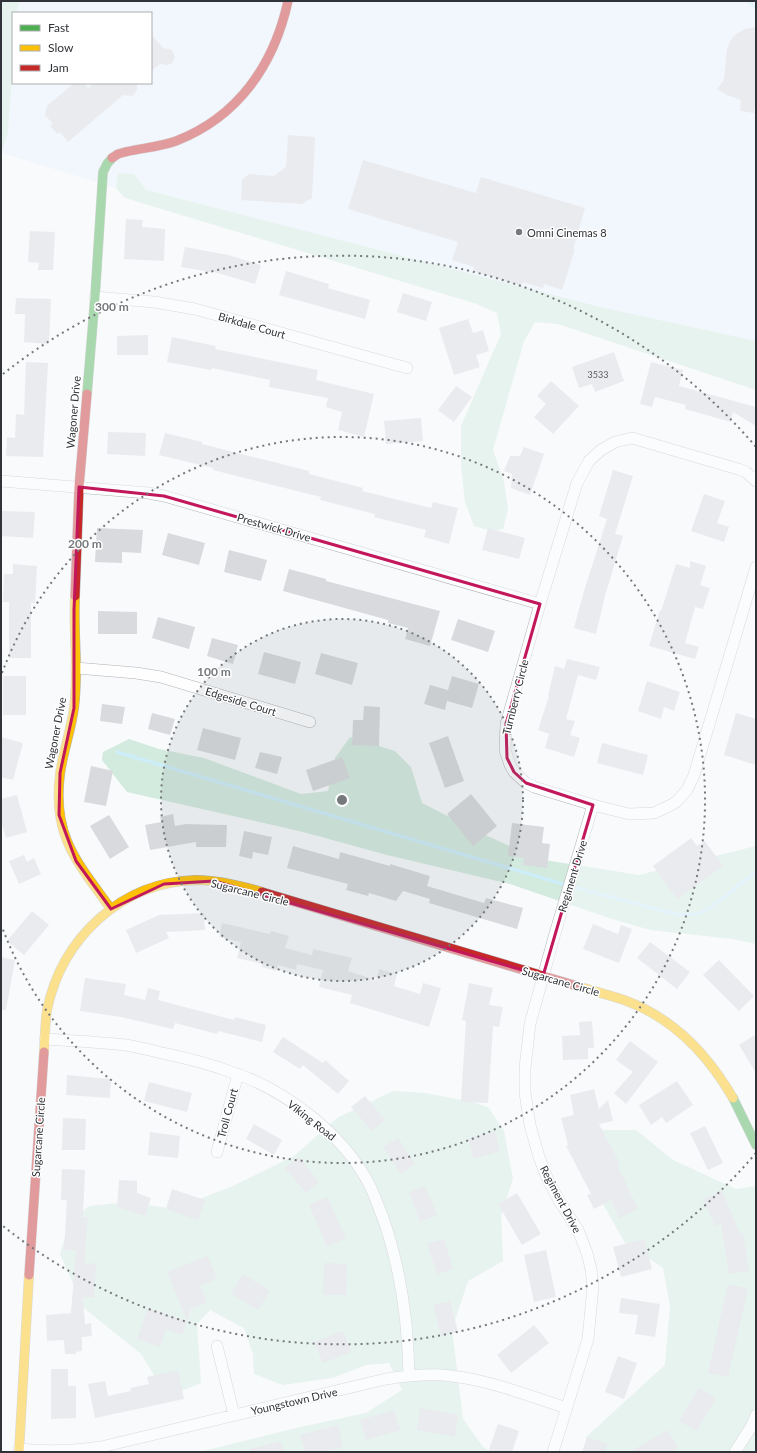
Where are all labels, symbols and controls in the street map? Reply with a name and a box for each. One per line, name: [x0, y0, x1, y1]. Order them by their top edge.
legend: [12, 12, 152, 84]
text: Fast: [48, 20, 70, 35]
text: Slow: [48, 40, 74, 55]
text: Jam: [48, 60, 69, 75]
place label: Omni Cinemas 8: [527, 226, 607, 239]
marker: Omni Cinemas 8: [514, 227, 524, 237]
text: 300 m: [95, 299, 129, 314]
street label: Birkdale Court: [217, 309, 287, 341]
house number: 3533: [588, 369, 608, 380]
street label: Wagoner Drive: [63, 375, 83, 449]
street label: Prestwick Drive: [236, 510, 312, 544]
text: 200 m: [68, 536, 102, 551]
street label: Turnberry Circle: [499, 658, 531, 736]
text: 100 m: [197, 664, 231, 679]
street label: Edgeside Court: [204, 684, 278, 718]
street label: Wagoner Drive: [42, 696, 68, 770]
centre of rings: [335, 793, 349, 807]
street label: Regiment Drive: [555, 838, 589, 914]
street label: Sugarcane Circle: [210, 876, 290, 908]
street label: Sugarcane Circle: [521, 964, 601, 998]
street label: Troll Court: [214, 1087, 240, 1139]
street label: Sugarcane Circle: [29, 1097, 47, 1177]
street label: Viking Road: [285, 1097, 339, 1143]
street label: Regiment Drive: [538, 1163, 584, 1235]
street label: Youngstown Drive: [249, 1385, 339, 1417]

